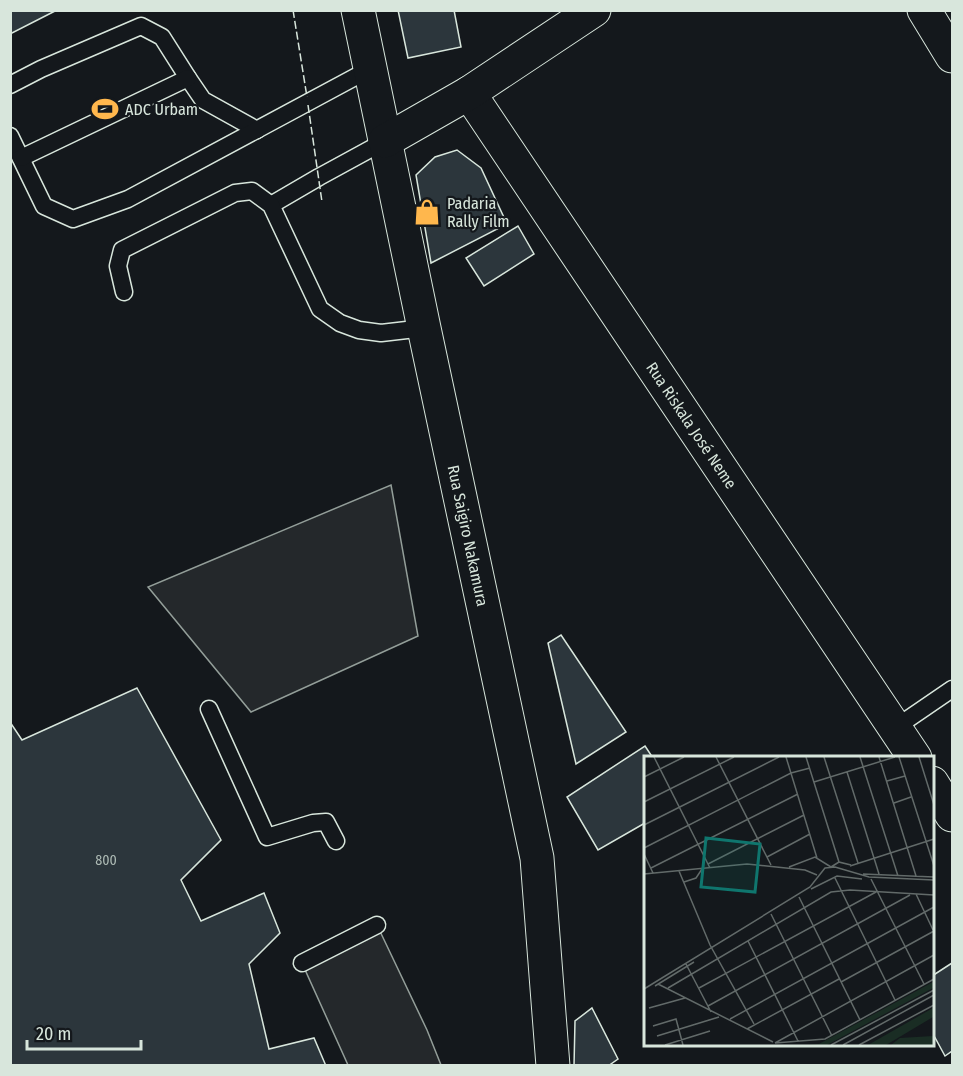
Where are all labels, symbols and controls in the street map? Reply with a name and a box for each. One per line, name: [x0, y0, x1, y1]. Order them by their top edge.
sports icon: ADC Urbam: [90, 94, 120, 124]
place label: ADC Urbam: [125, 100, 198, 119]
place label: Padaria Rally Film: [447, 194, 509, 231]
shop icon: Padaria Rally Film: [412, 197, 442, 227]
street label: Rua Riskala José Neme: [643, 358, 741, 492]
street label: Rua Saigiro Nakamura: [444, 463, 493, 608]
inset map: [644, 756, 933, 1046]
house number: 800: [95, 852, 117, 869]
scale bar: [27, 1013, 141, 1051]
text: 20 m: [36, 1023, 71, 1045]

